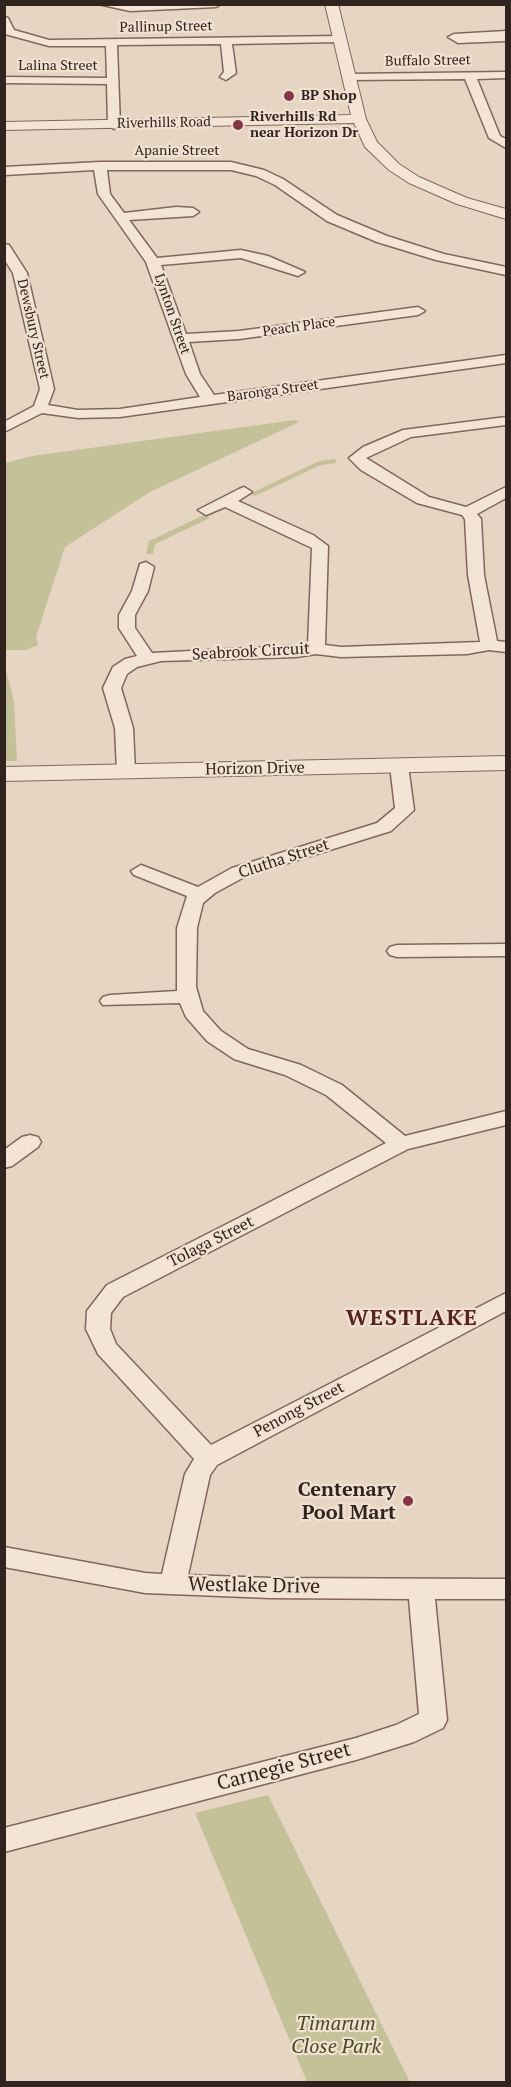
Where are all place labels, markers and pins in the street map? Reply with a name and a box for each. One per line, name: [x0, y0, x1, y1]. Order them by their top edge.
place label: BP Shop: [301, 88, 356, 104]
marker: BP Shop: [282, 89, 296, 103]
place label: Riverhills Rd near Horizon Dr: [250, 109, 358, 142]
marker: Riverhills Rd near Horizon Dr: [231, 118, 245, 132]
place label: Centenary Pool Mart: [298, 1478, 396, 1525]
marker: Centenary Pool Mart: [401, 1494, 415, 1508]

